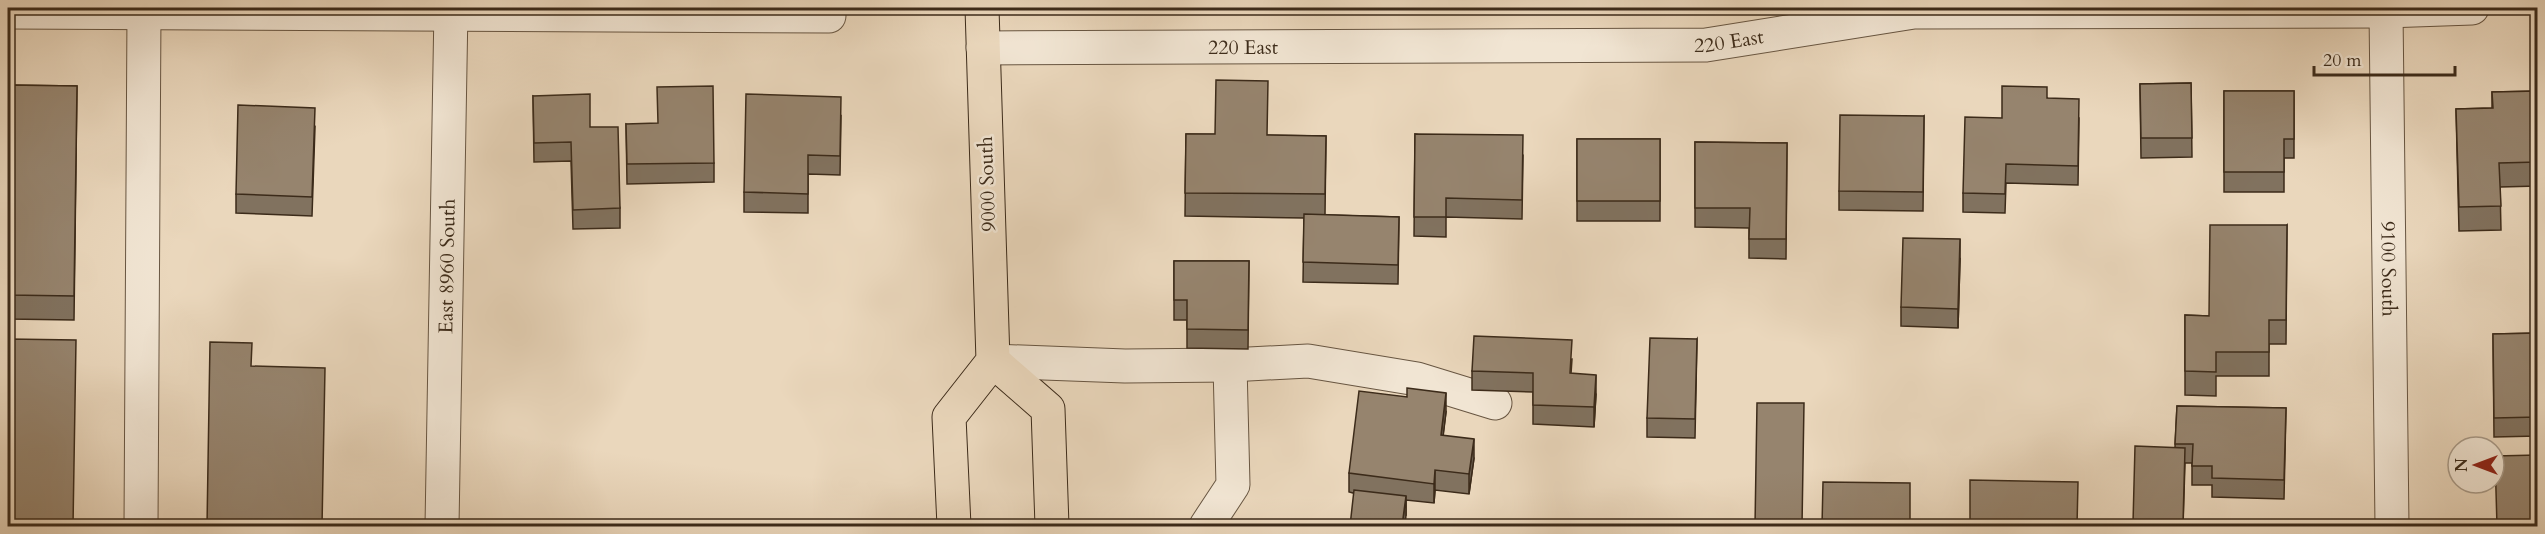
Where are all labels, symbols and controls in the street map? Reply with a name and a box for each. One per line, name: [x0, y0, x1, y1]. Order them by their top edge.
street label: 220 East: [1694, 22, 1766, 59]
street label: 220 East: [1208, 33, 1279, 61]
scale bar: [2314, 39, 2455, 77]
text: 20 m: [2323, 48, 2362, 73]
street label: 9000 South: [972, 136, 1002, 232]
street label: East 8960 South: [432, 198, 461, 334]
street label: 9100 South: [2375, 221, 2403, 317]
north arrow: [2446, 435, 2506, 495]
text: N: [2451, 458, 2473, 472]

